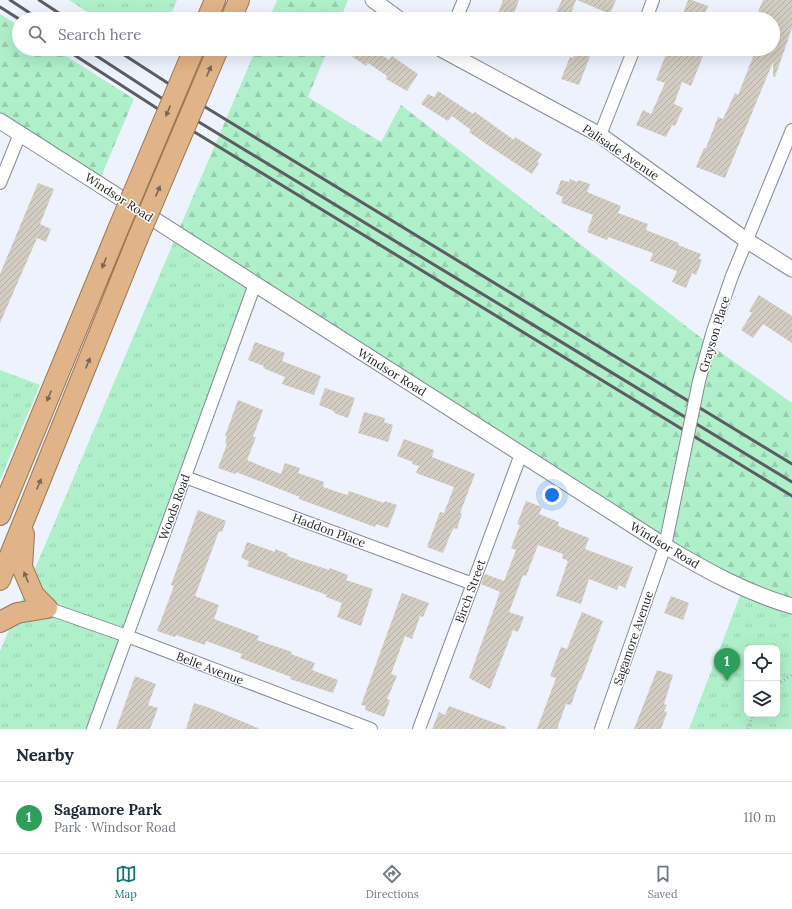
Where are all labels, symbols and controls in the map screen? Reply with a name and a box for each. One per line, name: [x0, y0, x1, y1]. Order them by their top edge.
search box: [12, 12, 780, 56]
icon: search: [26, 23, 48, 45]
text: Search here: [58, 25, 141, 44]
one-way arrow: [206, 66, 212, 77]
one-way arrow: [165, 105, 171, 117]
street label: Palisade Avenue: [580, 121, 663, 183]
street label: Windsor Road: [82, 169, 156, 225]
one-way arrow: [155, 185, 161, 196]
one-way arrow: [101, 258, 107, 269]
street label: Grayson Place: [695, 293, 733, 374]
street label: Windsor Road: [355, 345, 429, 399]
one-way arrow: [85, 356, 91, 368]
one-way arrow: [46, 391, 52, 402]
street label: Woods Road: [155, 472, 193, 542]
one-way arrow: [37, 477, 43, 489]
your location: [542, 485, 562, 505]
street label: Haddon Place: [290, 510, 368, 550]
street label: Windsor Road: [628, 518, 702, 572]
street label: Birch Street: [452, 557, 489, 625]
one-way arrow: [23, 570, 29, 582]
street label: Sagamore Avenue: [610, 588, 656, 687]
map controls: [744, 645, 780, 717]
button: locate: [744, 645, 780, 681]
street label: Belle Avenue: [174, 648, 246, 688]
pin: 1: [714, 648, 740, 681]
button: layers: [744, 681, 780, 717]
text: Nearby: [16, 744, 74, 766]
text: Sagamore Park: [54, 800, 162, 819]
text: 1: [26, 809, 32, 826]
text: 110 m: [743, 809, 776, 826]
text: Park · Windsor Road: [54, 819, 176, 836]
tab: Map: [114, 863, 137, 901]
tab: Directions: [366, 863, 419, 901]
tab: Saved: [648, 863, 678, 901]

